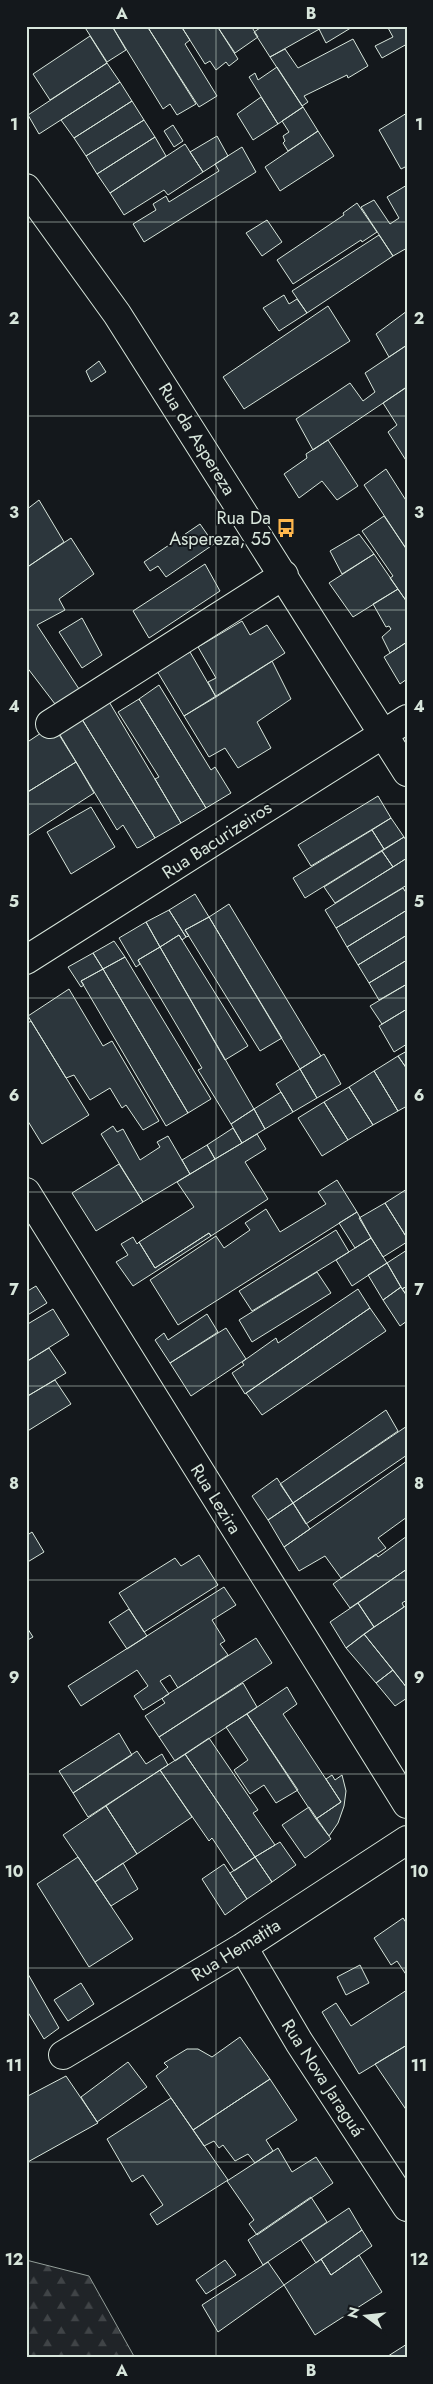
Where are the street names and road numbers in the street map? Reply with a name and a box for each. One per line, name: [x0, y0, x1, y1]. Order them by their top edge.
street label: Rua da Aspereza: [152, 378, 242, 500]
street label: Rua Bacurizeiros: [157, 795, 277, 885]
street label: Rua Lezira: [184, 1459, 248, 1539]
street label: Rua Hematita: [187, 1912, 285, 1988]
street label: Rua Nova Jaraguá: [275, 2014, 371, 2142]

